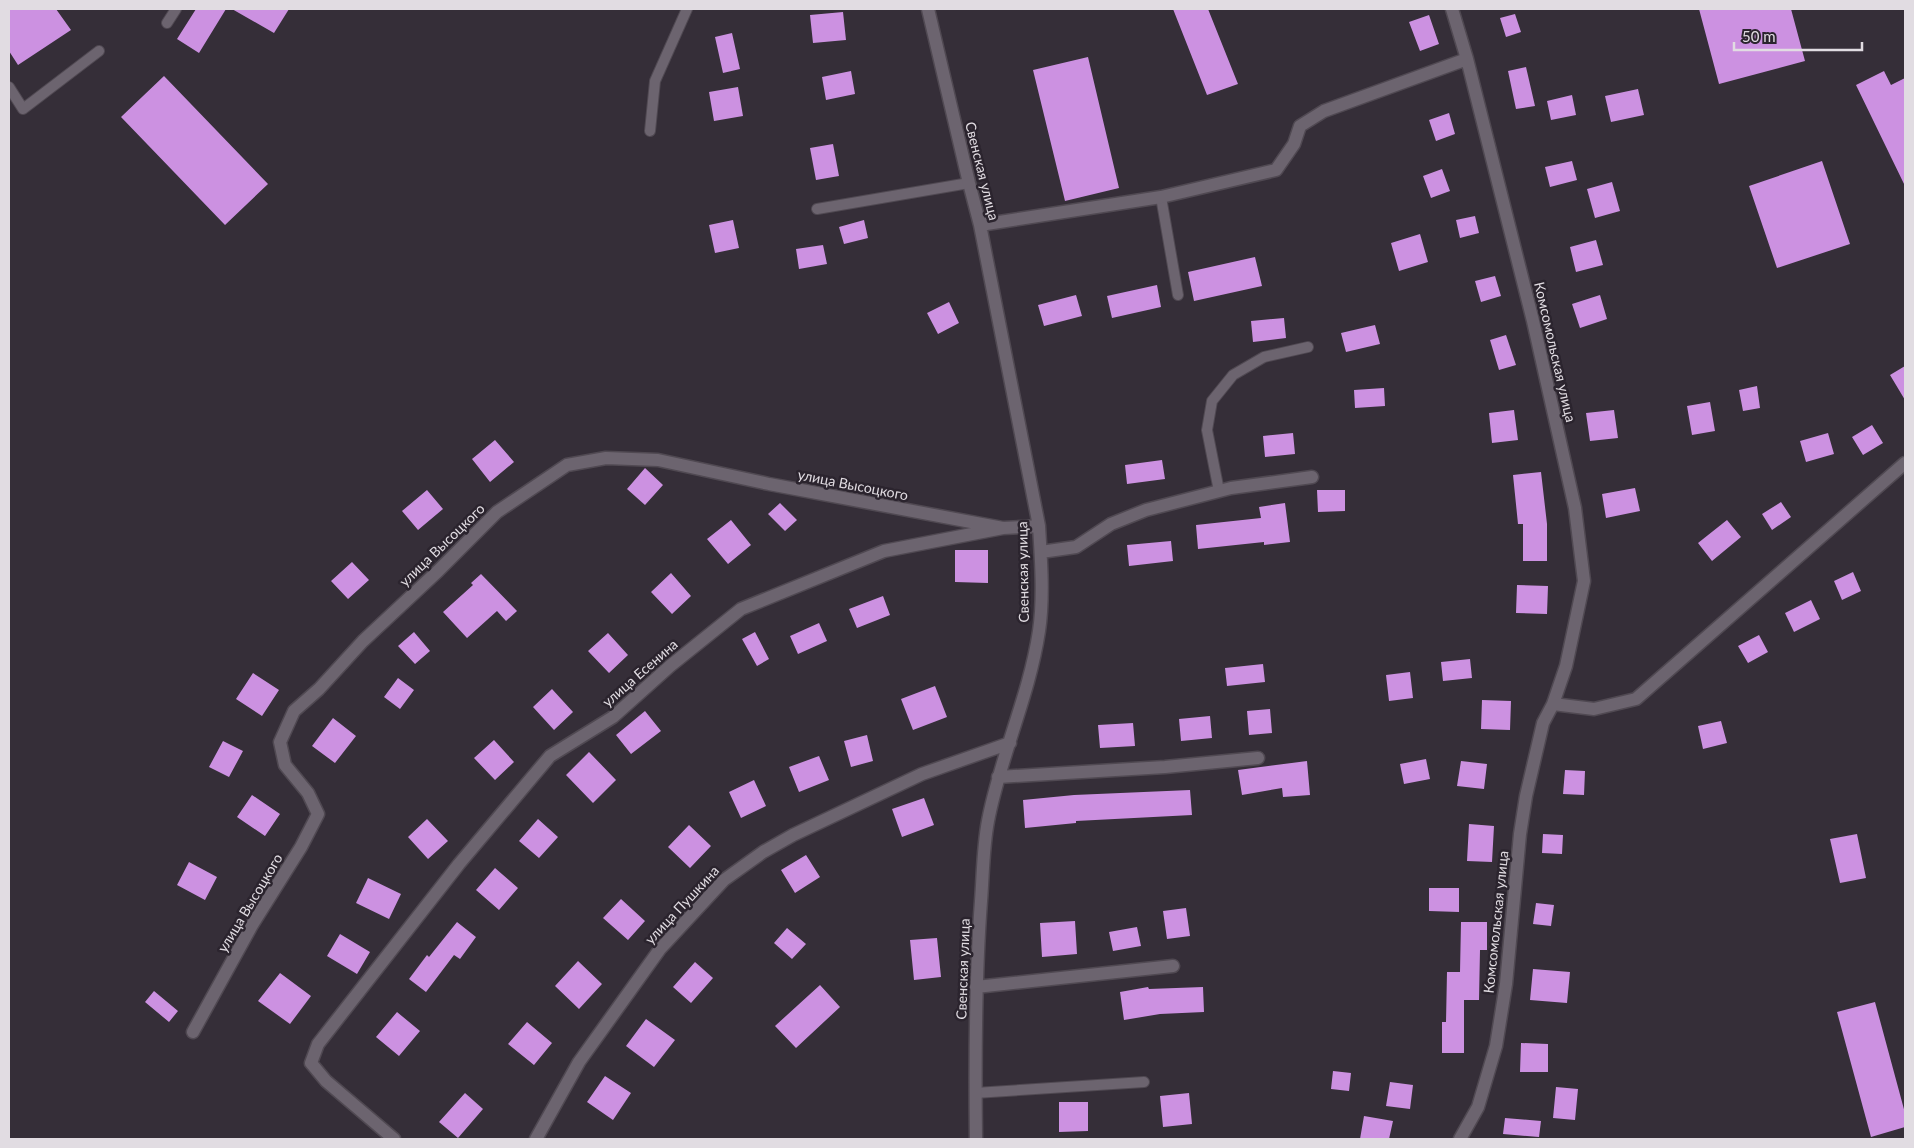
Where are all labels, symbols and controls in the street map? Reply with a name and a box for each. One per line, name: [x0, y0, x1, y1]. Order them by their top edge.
scale bar: [1734, 20, 1862, 52]
text: 50 m: [1742, 27, 1776, 45]
street label: Свенская улица: [962, 120, 1003, 222]
street label: Комсомольская улица: [1531, 280, 1580, 424]
street label: улица Высоцкого: [796, 465, 910, 504]
street label: улица Высоцкого: [395, 500, 488, 590]
street label: Свенская улица: [1013, 521, 1032, 623]
street label: улица Есенина: [599, 635, 681, 710]
street label: улица Высоцкого: [213, 850, 286, 955]
street label: Комсомольская улица: [1480, 850, 1511, 994]
street label: улица Пушкина: [641, 862, 722, 947]
street label: Свенская улица: [952, 918, 973, 1020]

